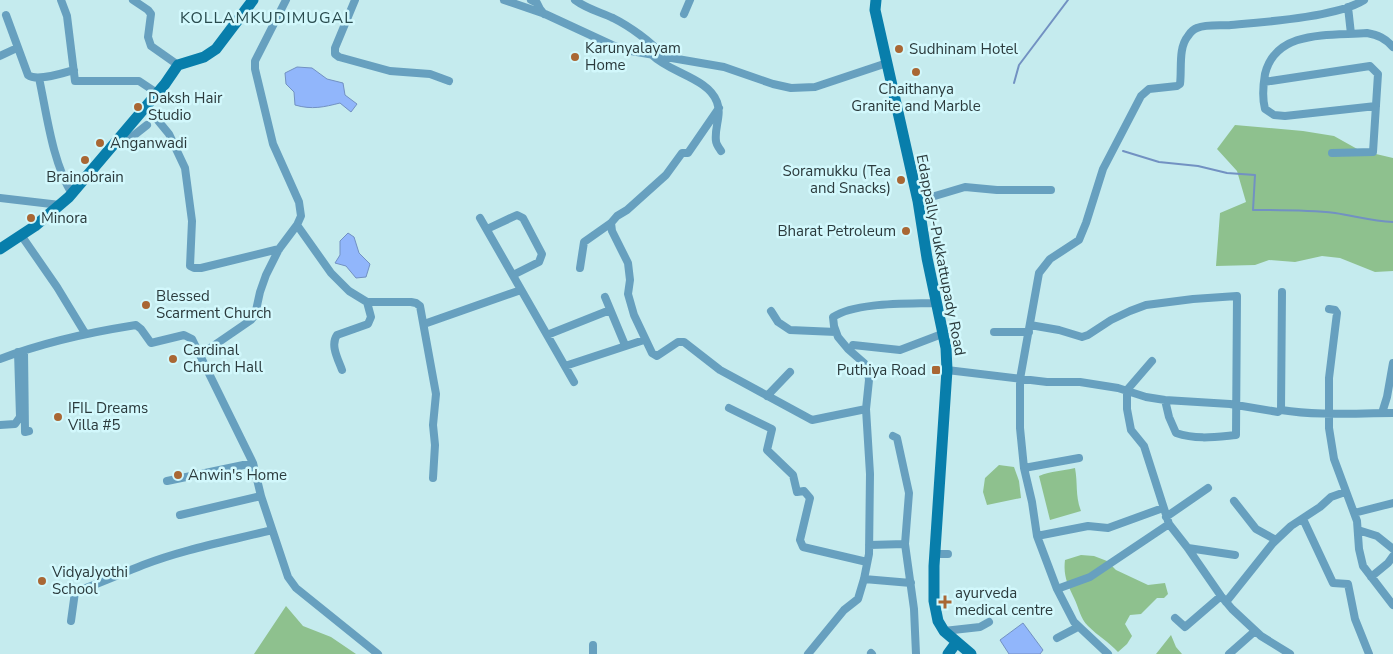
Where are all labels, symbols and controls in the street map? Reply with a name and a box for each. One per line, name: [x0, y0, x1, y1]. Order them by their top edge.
district label: KOLLAMKUDIMUGAL: [180, 7, 354, 29]
place label: Karunyalayam Home: [585, 38, 681, 75]
place label: Sudhinam Hotel: [909, 39, 1018, 59]
marker: Sudhinam Hotel: [893, 43, 905, 55]
marker: Karunyalayam Home: [569, 51, 581, 63]
marker: Chaithanya Granite and Marble: [910, 66, 922, 78]
place label: Chaithanya Granite and Marble: [851, 79, 981, 116]
place label: Daksh Hair Studio: [148, 88, 223, 125]
marker: Daksh Hair Studio: [132, 101, 144, 113]
place label: Anganwadi: [110, 133, 187, 153]
marker: Anganwadi: [94, 137, 106, 149]
street label: Edappally-Pukkattupady Road: [912, 153, 970, 357]
marker: Brainobrain: [79, 154, 91, 166]
place label: Soramukku (Tea and Snacks): [782, 161, 891, 198]
place label: Brainobrain: [46, 167, 124, 187]
marker: Soramukku (Tea and Snacks): [895, 174, 907, 186]
place label: Minora: [41, 208, 87, 228]
marker: Minora: [25, 212, 37, 224]
place label: Bharat Petroleum: [777, 221, 896, 241]
marker: Bharat Petroleum: [900, 225, 912, 237]
place label: Blessed Scarment Church: [156, 286, 272, 323]
marker: Blessed Scarment Church: [140, 299, 152, 311]
place label: Cardinal Church Hall: [183, 340, 263, 377]
marker: Cardinal Church Hall: [167, 353, 179, 365]
place label: Puthiya Road: [837, 360, 926, 380]
marker: Puthiya Road: [930, 364, 942, 376]
place label: IFIL Dreams Villa #5: [67, 398, 148, 435]
marker: IFIL Dreams Villa #5: [52, 411, 64, 423]
place label: Anwin's Home: [188, 465, 287, 485]
marker: Anwin's Home: [172, 469, 184, 481]
place label: VidyaJyothi School: [51, 562, 128, 599]
marker: VidyaJyothi School: [36, 575, 48, 587]
place label: ayurveda medical centre: [955, 583, 1053, 620]
marker: ayurveda medical centre: [939, 596, 951, 608]

